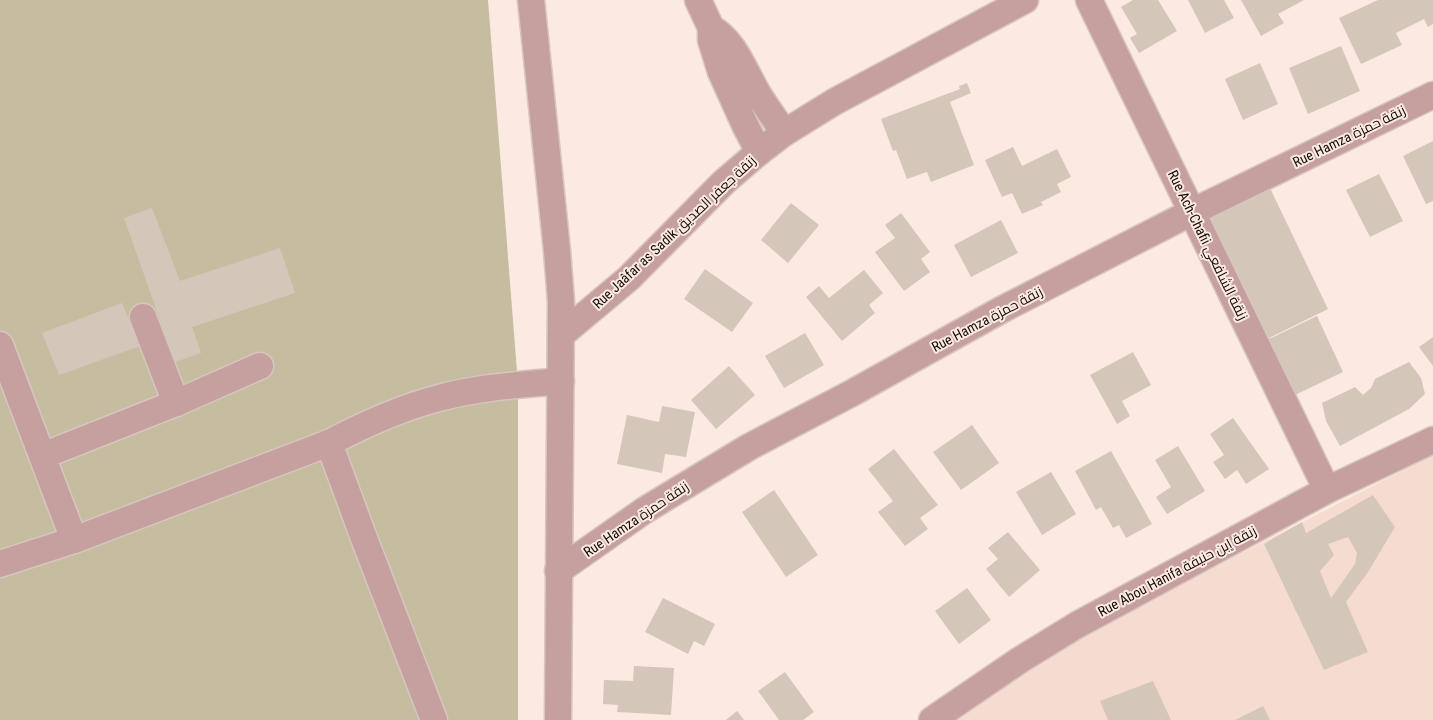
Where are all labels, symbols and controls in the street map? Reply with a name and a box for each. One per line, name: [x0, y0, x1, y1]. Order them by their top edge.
street label: Rue Hamza زنقة حمزة: [1290, 102, 1408, 170]
street label: Rue Jaâfar as Sadik زنقة جعفر الصديق: [589, 152, 759, 312]
street label: Rue Ach-Chafii زنقة الشافعي: [1161, 167, 1251, 324]
street label: Rue Hamza زنقة حمزة: [929, 283, 1045, 355]
street label: Rue Hamza زنقة حمزة: [580, 478, 692, 560]
street label: Rue Abou Hanifa زنقة اٍبن حنيفة: [1095, 522, 1259, 620]

